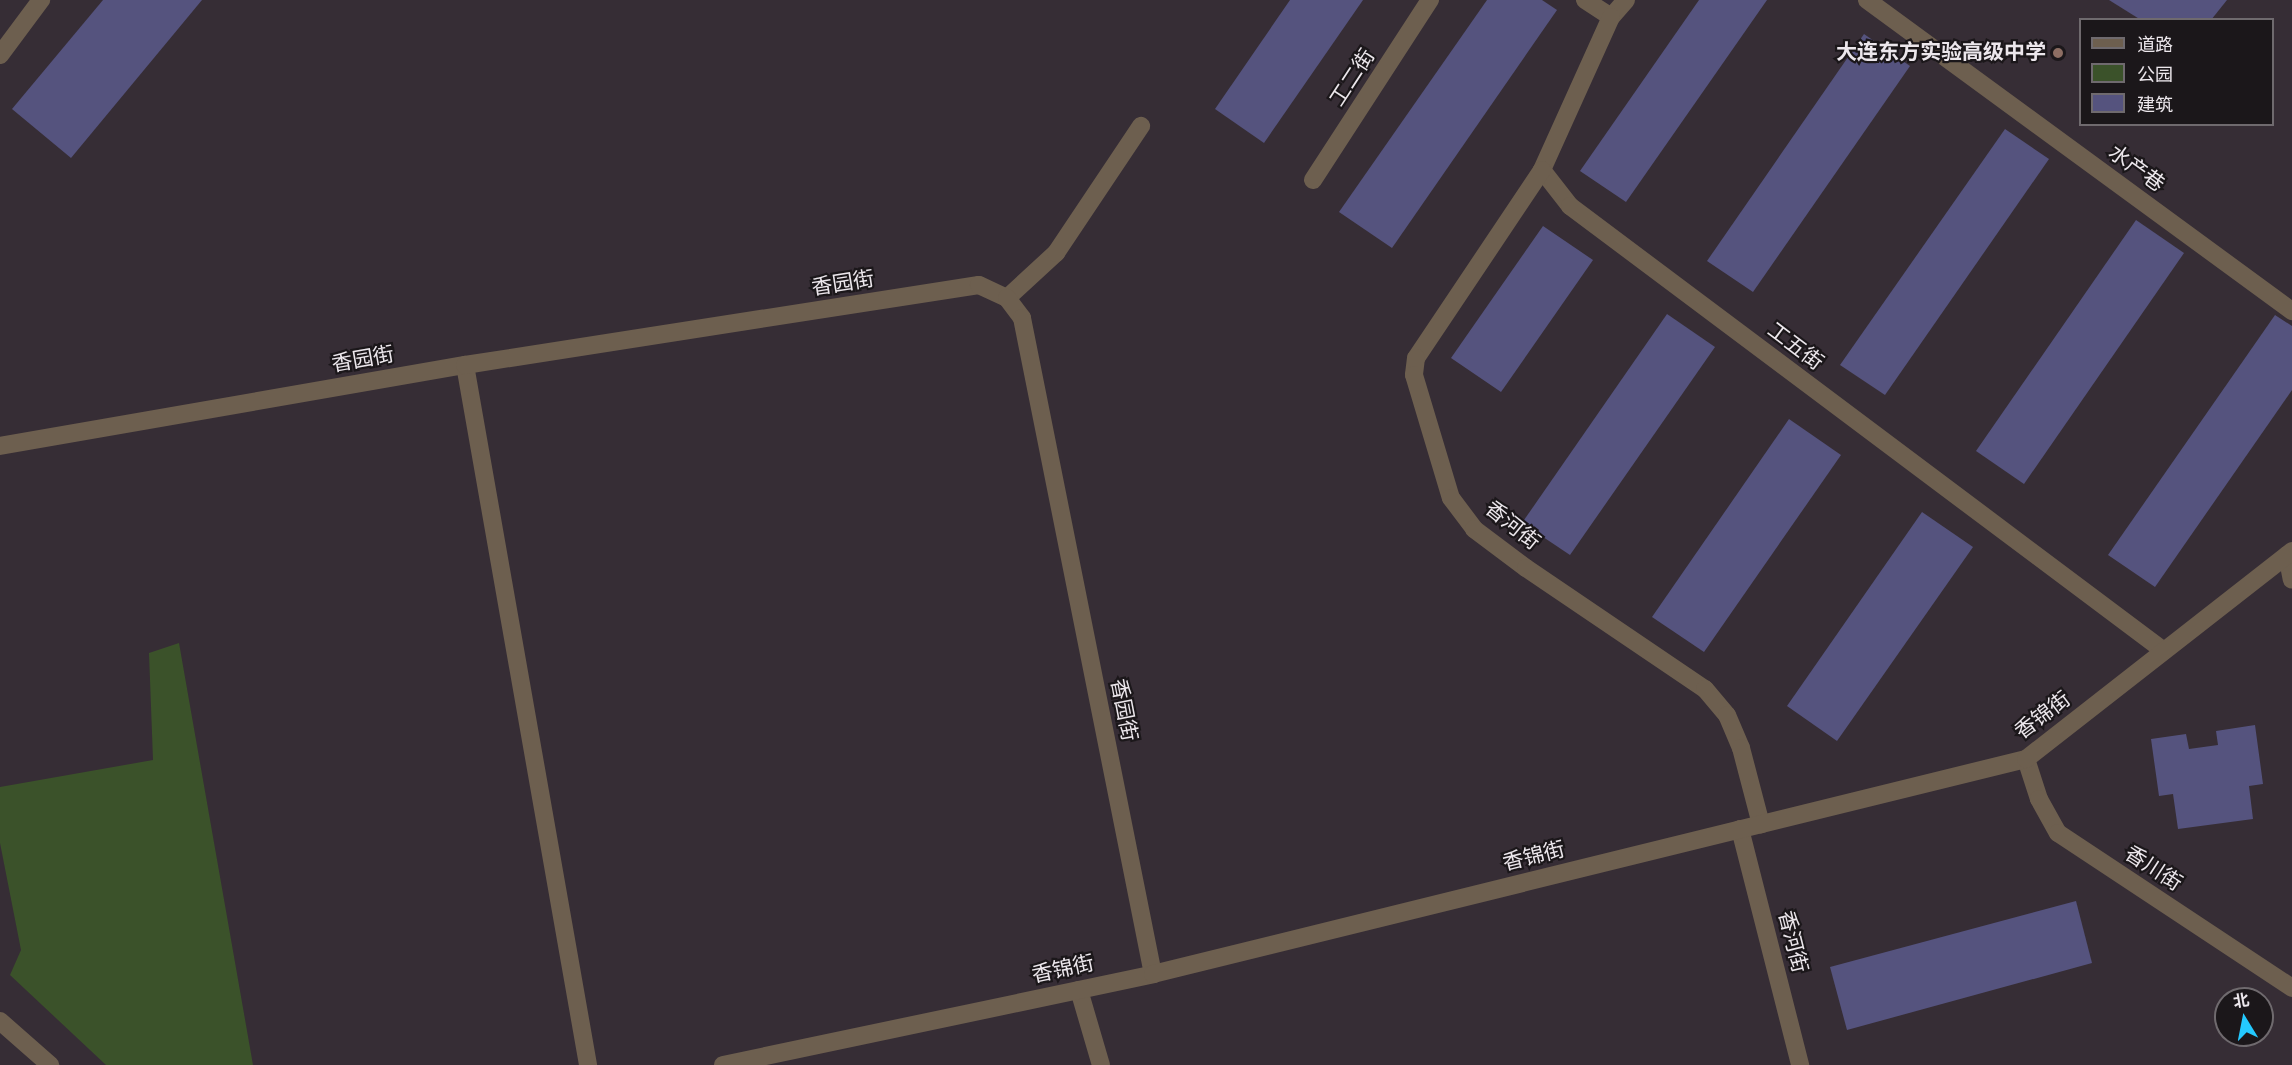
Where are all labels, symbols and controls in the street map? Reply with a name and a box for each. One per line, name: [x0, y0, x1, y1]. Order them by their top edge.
legend: [2079, 18, 2274, 126]
text: 道路: [2137, 37, 2173, 55]
place label: 大连东方实验高级中学: [1836, 40, 2046, 66]
street label: 工二街: [1325, 45, 1381, 111]
marker: 大连东方实验高级中学: [2051, 46, 2065, 60]
text: 公园: [2137, 67, 2173, 85]
text: 建筑: [2137, 97, 2173, 115]
street label: 水产巷: [2103, 140, 2169, 198]
street label: 香园街: [810, 267, 876, 301]
street label: 工五街: [1762, 318, 1828, 376]
street label: 香园街: [330, 342, 396, 378]
street label: 香河街: [1480, 496, 1544, 556]
street label: 香园街: [1105, 677, 1141, 743]
street label: 香锦街: [2010, 687, 2076, 745]
street label: 香锦街: [1500, 837, 1568, 877]
street label: 香川街: [2120, 841, 2186, 897]
street label: 香河街: [1772, 908, 1812, 976]
street label: 香锦街: [1030, 951, 1096, 989]
north arrow: [2214, 987, 2274, 1047]
text: 北: [2232, 992, 2250, 1011]

